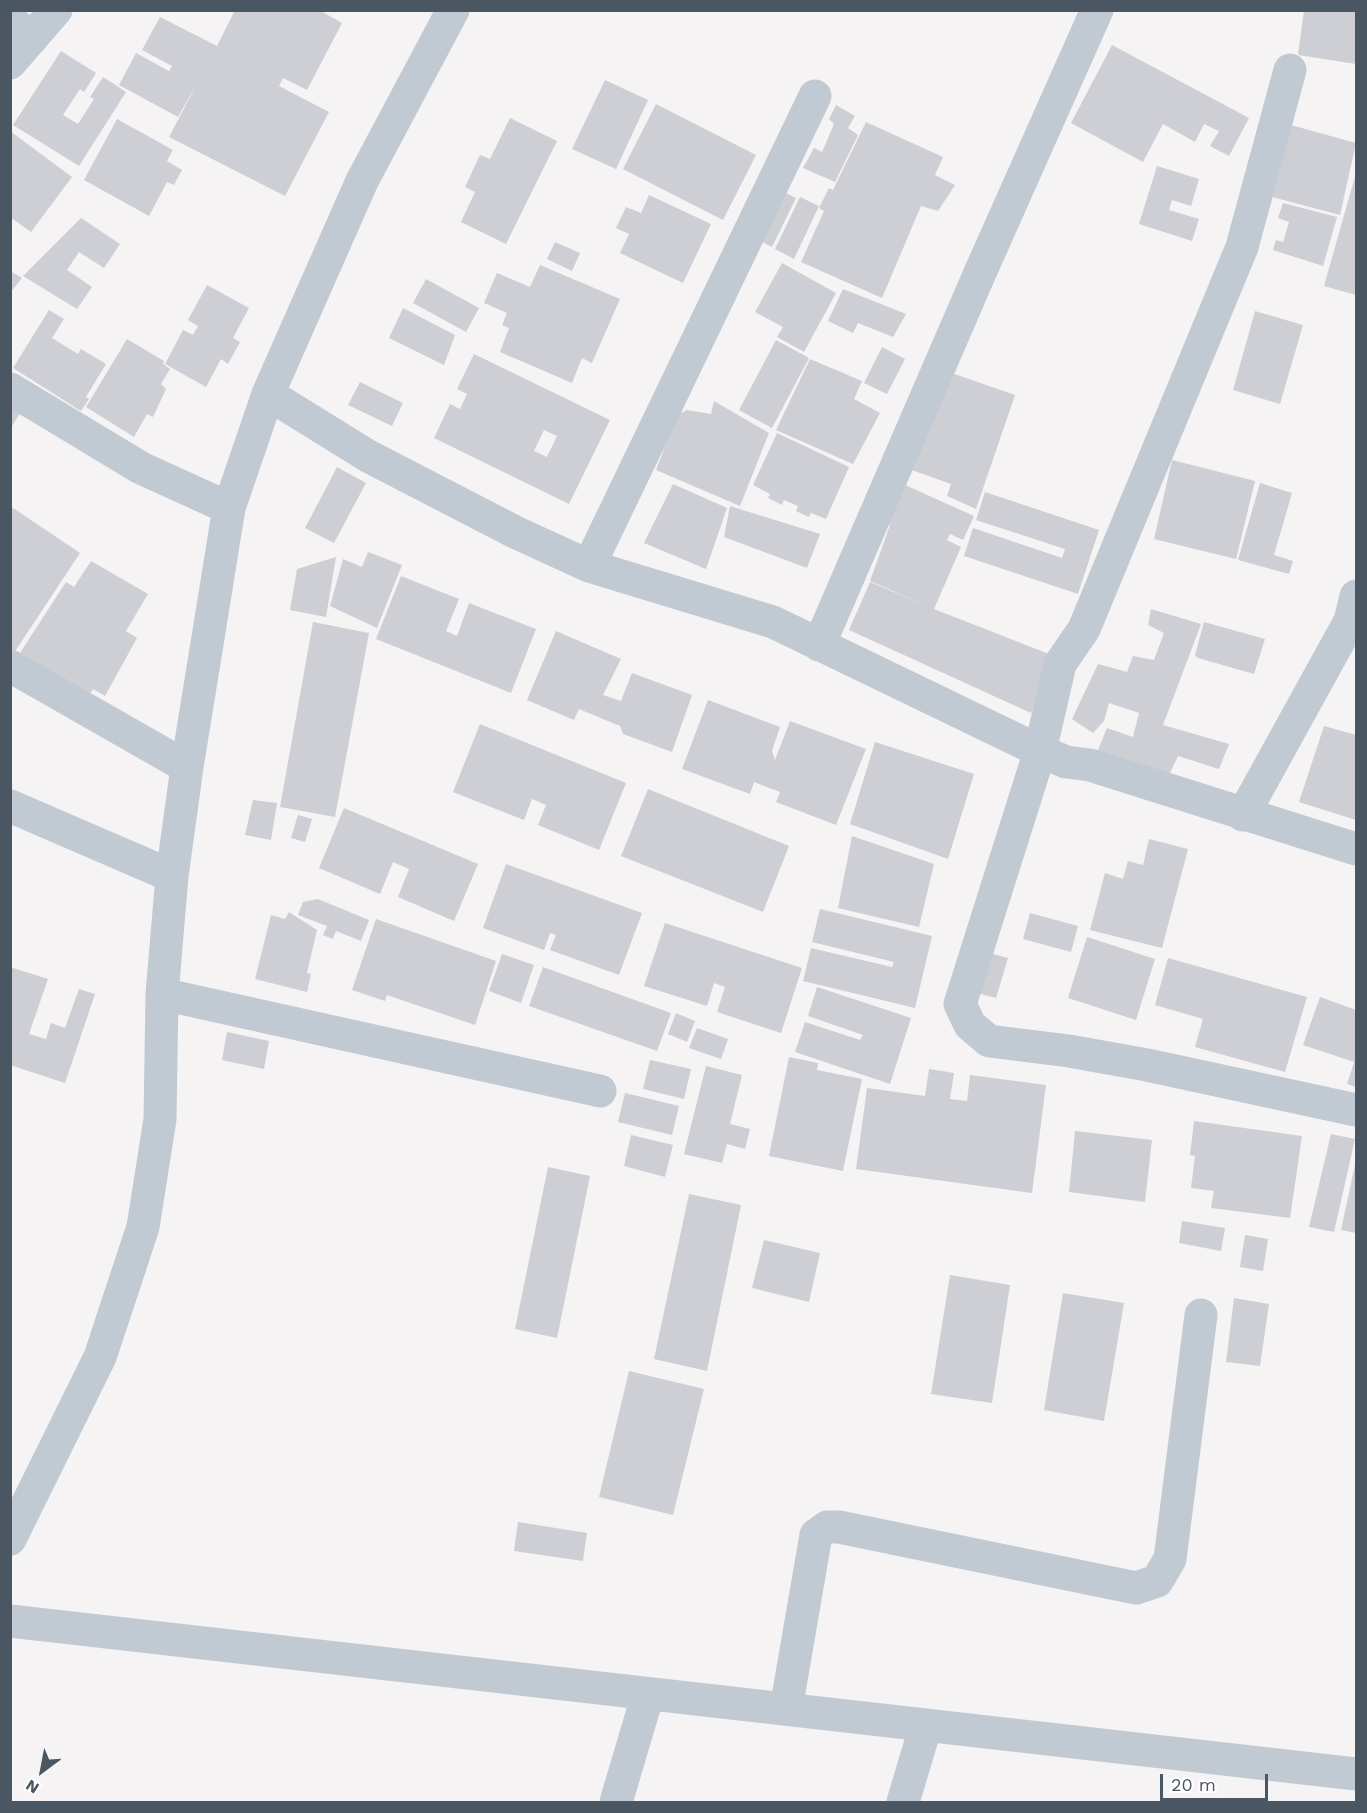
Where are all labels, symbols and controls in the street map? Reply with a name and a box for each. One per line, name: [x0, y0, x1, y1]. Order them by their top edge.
north arrow: [12, 1741, 72, 1801]
scale bar: [1163, 1762, 1271, 1800]
text: 20 m: [1171, 1774, 1216, 1795]
text: N: [22, 1775, 42, 1798]

